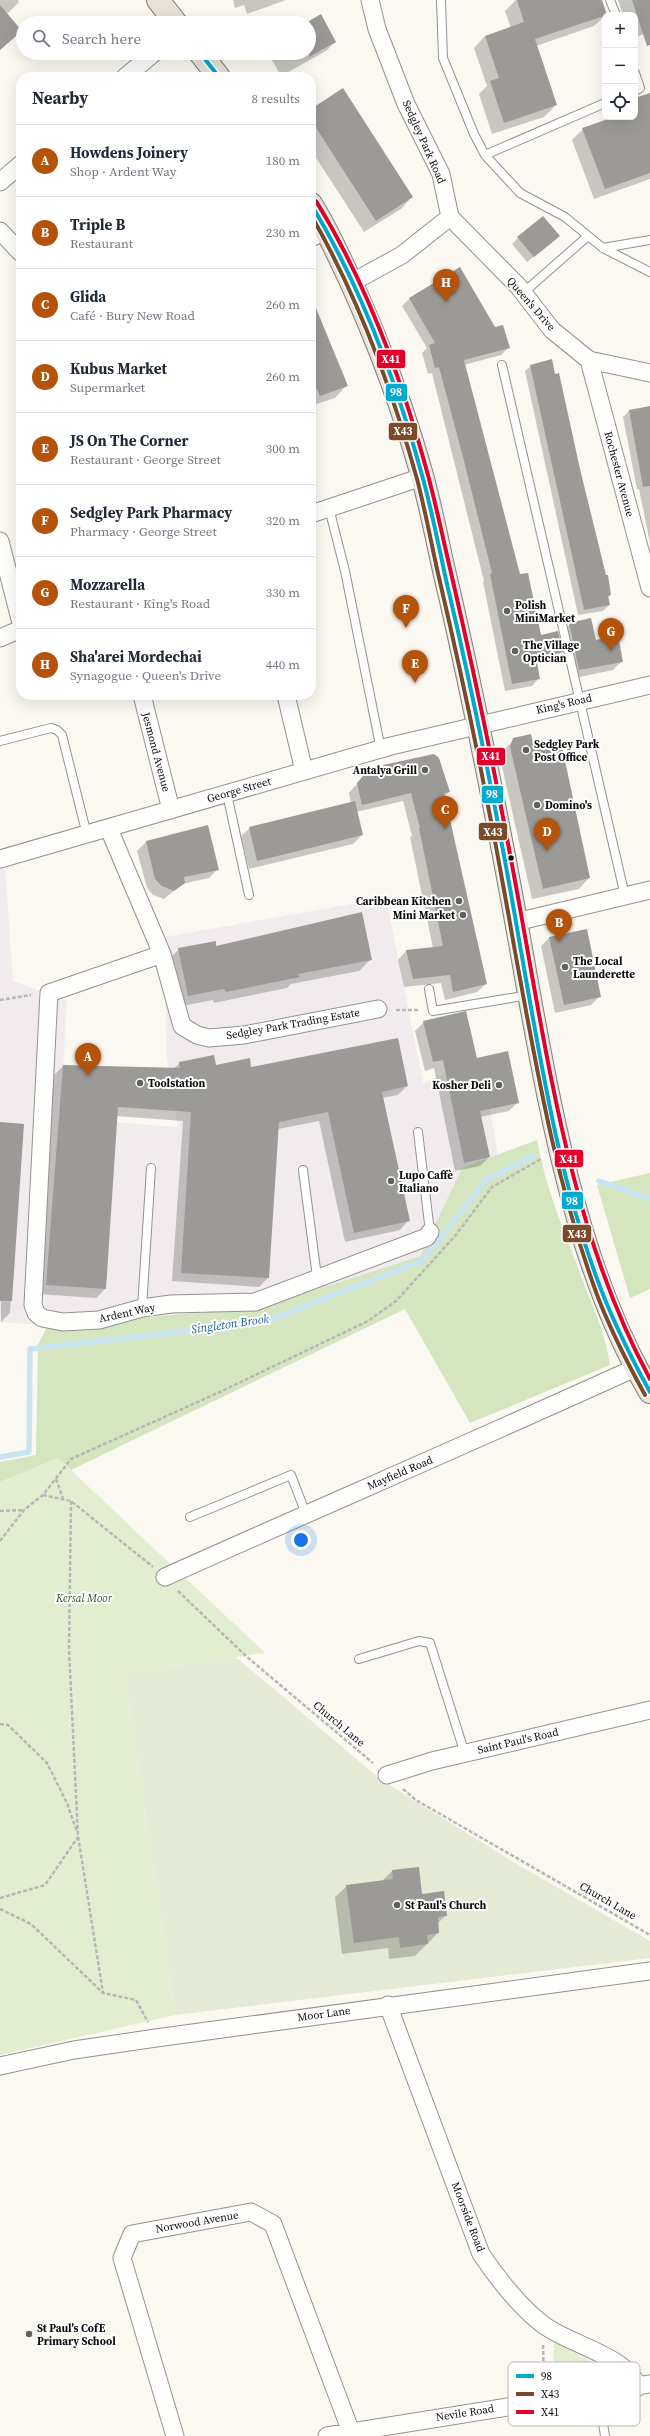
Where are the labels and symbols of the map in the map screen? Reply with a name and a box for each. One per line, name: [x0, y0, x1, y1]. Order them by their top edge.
street label: Sedgley Park Road: [399, 98, 449, 187]
pin: H: [433, 269, 459, 302]
street label: Queen's Drive: [503, 274, 559, 334]
line badge: X41: [376, 349, 406, 369]
text: X41: [381, 352, 401, 367]
line badge: 98: [385, 383, 408, 402]
text: 98: [390, 385, 402, 400]
line badge: X43: [388, 422, 418, 441]
text: X43: [393, 424, 413, 439]
street label: Rochester Avenue: [600, 430, 638, 519]
pin: F: [393, 595, 419, 628]
place label: Polish MiniMarket: [515, 598, 576, 626]
marker: Polish MiniMarket: [502, 606, 512, 616]
pin: G: [598, 618, 624, 651]
place label: The Village Optician: [523, 638, 579, 666]
marker: The Village Optician: [510, 646, 520, 656]
pin: E: [402, 650, 428, 683]
street label: King's Road: [535, 690, 594, 718]
street label: Jesmond Avenue: [138, 710, 174, 794]
place label: Sedgley Park Post Office: [534, 737, 600, 765]
marker: Sedgley Park Post Office: [521, 745, 531, 755]
line badge: X41: [476, 747, 506, 766]
text: X41: [481, 749, 501, 764]
place label: Antalya Grill: [353, 763, 417, 778]
marker: Antalya Grill: [420, 765, 430, 775]
street label: George Street: [205, 774, 273, 806]
line badge: 98: [481, 785, 504, 804]
text: 98: [486, 787, 498, 802]
pin: C: [432, 796, 458, 829]
place label: Domino's: [545, 798, 592, 813]
marker: Domino's: [532, 800, 542, 810]
pin: D: [534, 818, 560, 851]
line badge: X43: [478, 822, 508, 841]
text: X43: [483, 825, 503, 840]
unlabelled marker: [506, 853, 516, 863]
place label: Caribbean Kitchen: [356, 894, 451, 909]
marker: Caribbean Kitchen: [454, 896, 464, 906]
place label: Mini Market: [393, 908, 456, 923]
pin: B: [546, 909, 572, 942]
marker: Mini Market: [458, 910, 468, 920]
place label: The Local Launderette: [573, 954, 635, 982]
marker: The Local Launderette: [560, 962, 570, 972]
street label: Sedgley Park Trading Estate: [225, 1005, 361, 1043]
pin: A: [75, 1043, 101, 1076]
place label: Toolstation: [148, 1076, 206, 1091]
marker: Toolstation: [135, 1078, 145, 1088]
place label: Kosher Deli: [432, 1078, 492, 1093]
marker: Kosher Deli: [494, 1080, 504, 1090]
line badge: X41: [554, 1149, 584, 1168]
text: X41: [559, 1152, 579, 1167]
place label: Lupo Caffè Italiano: [399, 1168, 453, 1196]
marker: Lupo Caffè Italiano: [386, 1176, 396, 1186]
line badge: 98: [561, 1191, 584, 1210]
text: 98: [566, 1194, 578, 1209]
line badge: X43: [562, 1224, 592, 1243]
text: X43: [567, 1227, 587, 1242]
street label: Ardent Way: [98, 1300, 157, 1326]
water label: Singleton Brook: [190, 1311, 270, 1337]
street label: Mayfield Road: [365, 1452, 436, 1494]
your location: [291, 1530, 311, 1550]
park label: Kersal Moor: [55, 1591, 113, 1606]
street label: Church Lane: [310, 1698, 368, 1750]
street label: Saint Paul's Road: [476, 1724, 561, 1758]
street label: Church Lane: [577, 1879, 639, 1924]
place label: St Paul's Church: [405, 1898, 486, 1913]
marker: St Paul's Church: [392, 1900, 402, 1910]
street label: Moor Lane: [297, 2003, 352, 2025]
street label: Moorside Road: [448, 2180, 488, 2255]
street label: Norwood Avenue: [154, 2207, 240, 2237]
place label: St Paul's CofE Primary School: [37, 2321, 116, 2349]
marker: St Paul's CofE Primary School: [24, 2329, 34, 2339]
legend: [508, 2362, 640, 2426]
text: 98: [541, 2369, 552, 2384]
text: X43: [541, 2387, 560, 2402]
street label: Nevile Road: [435, 2401, 496, 2425]
text: X41: [541, 2405, 559, 2420]

